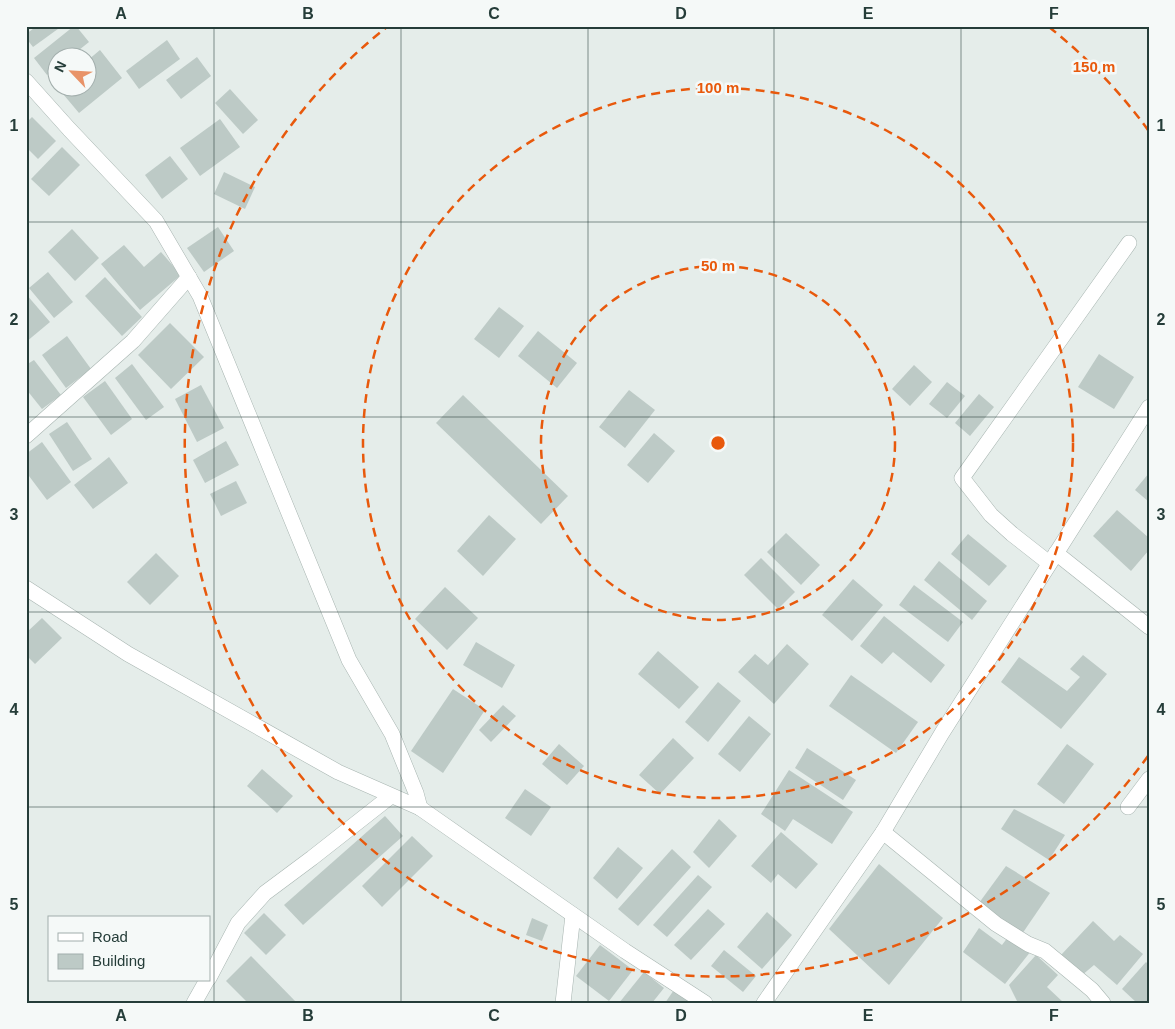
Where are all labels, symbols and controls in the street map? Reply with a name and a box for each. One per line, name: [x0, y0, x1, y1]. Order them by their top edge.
text: A: [115, 5, 127, 22]
text: B: [302, 5, 314, 22]
text: C: [488, 5, 500, 22]
text: D: [675, 5, 687, 22]
text: E: [863, 5, 874, 22]
text: F: [1049, 5, 1059, 22]
north arrow: [48, 48, 98, 98]
text: 150 m: [1073, 58, 1115, 75]
text: N: [51, 59, 70, 74]
text: 100 m: [697, 79, 739, 96]
text: 1: [10, 117, 19, 134]
text: 1: [1157, 117, 1166, 134]
text: 50 m: [701, 257, 735, 274]
text: 2: [10, 311, 19, 328]
text: 2: [1157, 311, 1166, 328]
centre of rings: [709, 434, 727, 452]
text: 3: [10, 506, 19, 523]
text: 3: [1157, 506, 1166, 523]
text: 4: [10, 701, 19, 718]
text: 4: [1157, 701, 1166, 718]
text: 5: [10, 896, 19, 913]
text: 5: [1157, 896, 1166, 913]
legend: [48, 916, 210, 982]
text: Road: [92, 928, 128, 945]
text: Building: [92, 952, 145, 969]
text: A: [115, 1007, 127, 1024]
text: B: [302, 1007, 314, 1024]
text: C: [488, 1007, 500, 1024]
text: D: [675, 1007, 687, 1024]
text: E: [863, 1007, 874, 1024]
text: F: [1049, 1007, 1059, 1024]

